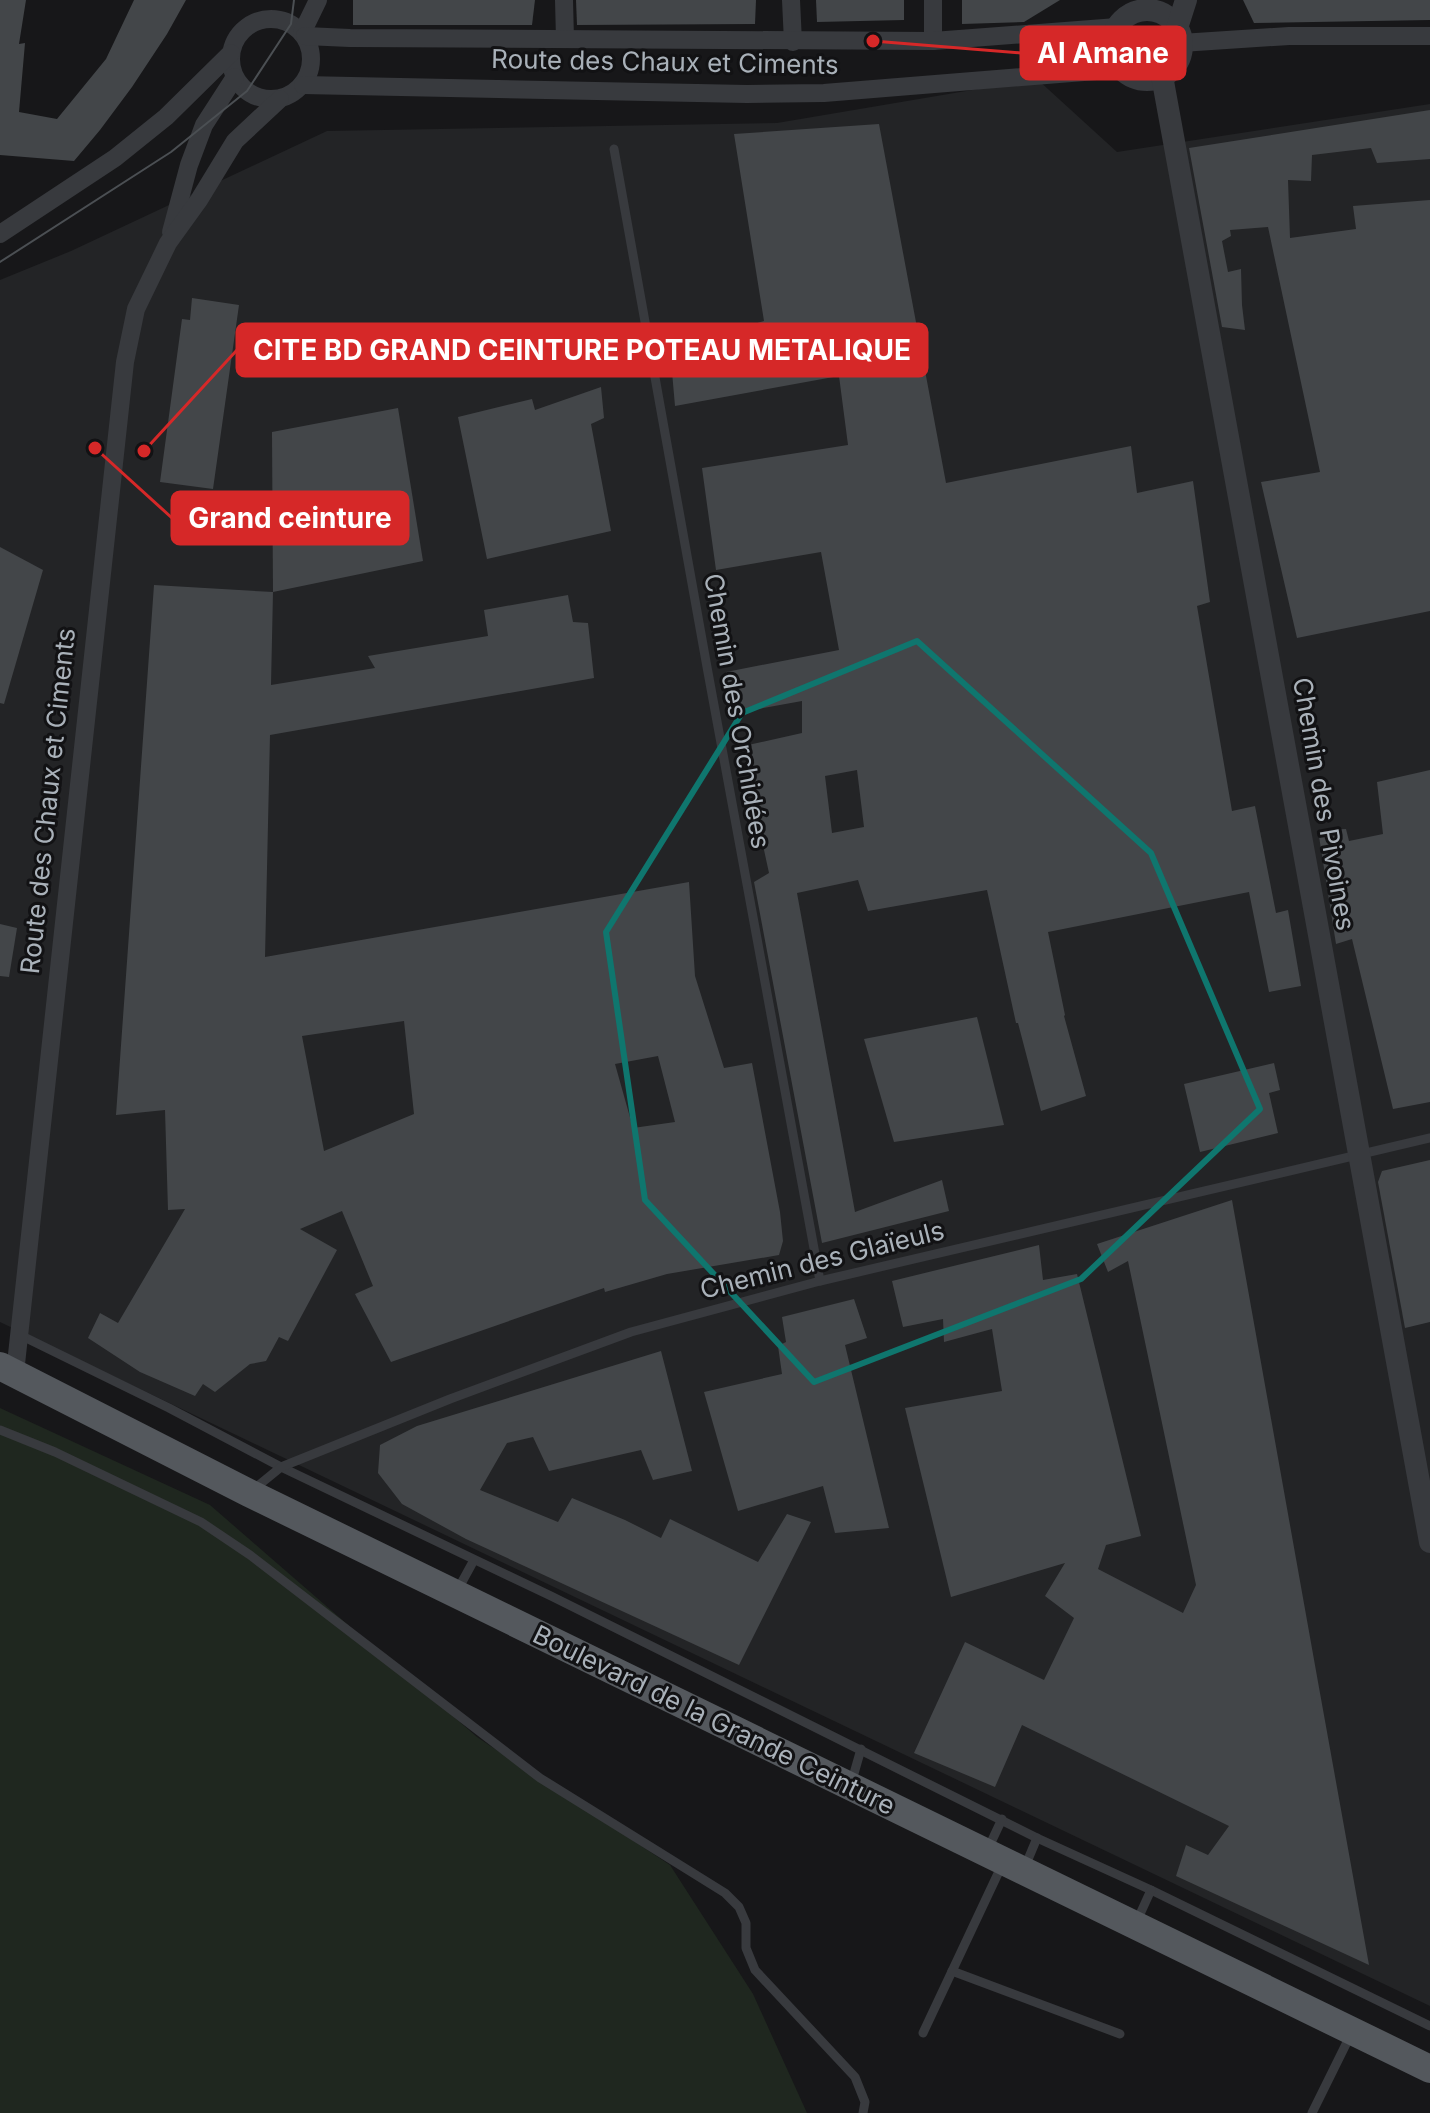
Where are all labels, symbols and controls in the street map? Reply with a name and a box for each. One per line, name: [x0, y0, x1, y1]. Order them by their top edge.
callout: Al Amane: [1021, 27, 1185, 79]
text: Al Amane: [1037, 36, 1169, 70]
street label: Route des Chaux et Ciments: [491, 43, 839, 80]
callout: CITE BD GRAND CEINTURE POTEAU METALIQUE: [237, 324, 927, 376]
text: CITE BD GRAND CEINTURE POTEAU METALIQUE: [253, 333, 911, 367]
callout: Grand ceinture: [172, 492, 408, 544]
text: Grand ceinture: [188, 501, 392, 535]
street label: Chemin des Orchidées: [698, 571, 777, 851]
street label: Route des Chaux et Ciments: [14, 627, 81, 975]
street label: Chemin des Pivoines: [1287, 675, 1362, 933]
street label: Chemin des Glaïeuls: [697, 1214, 947, 1305]
street label: Boulevard de la Grande Ceinture: [528, 1618, 900, 1821]

